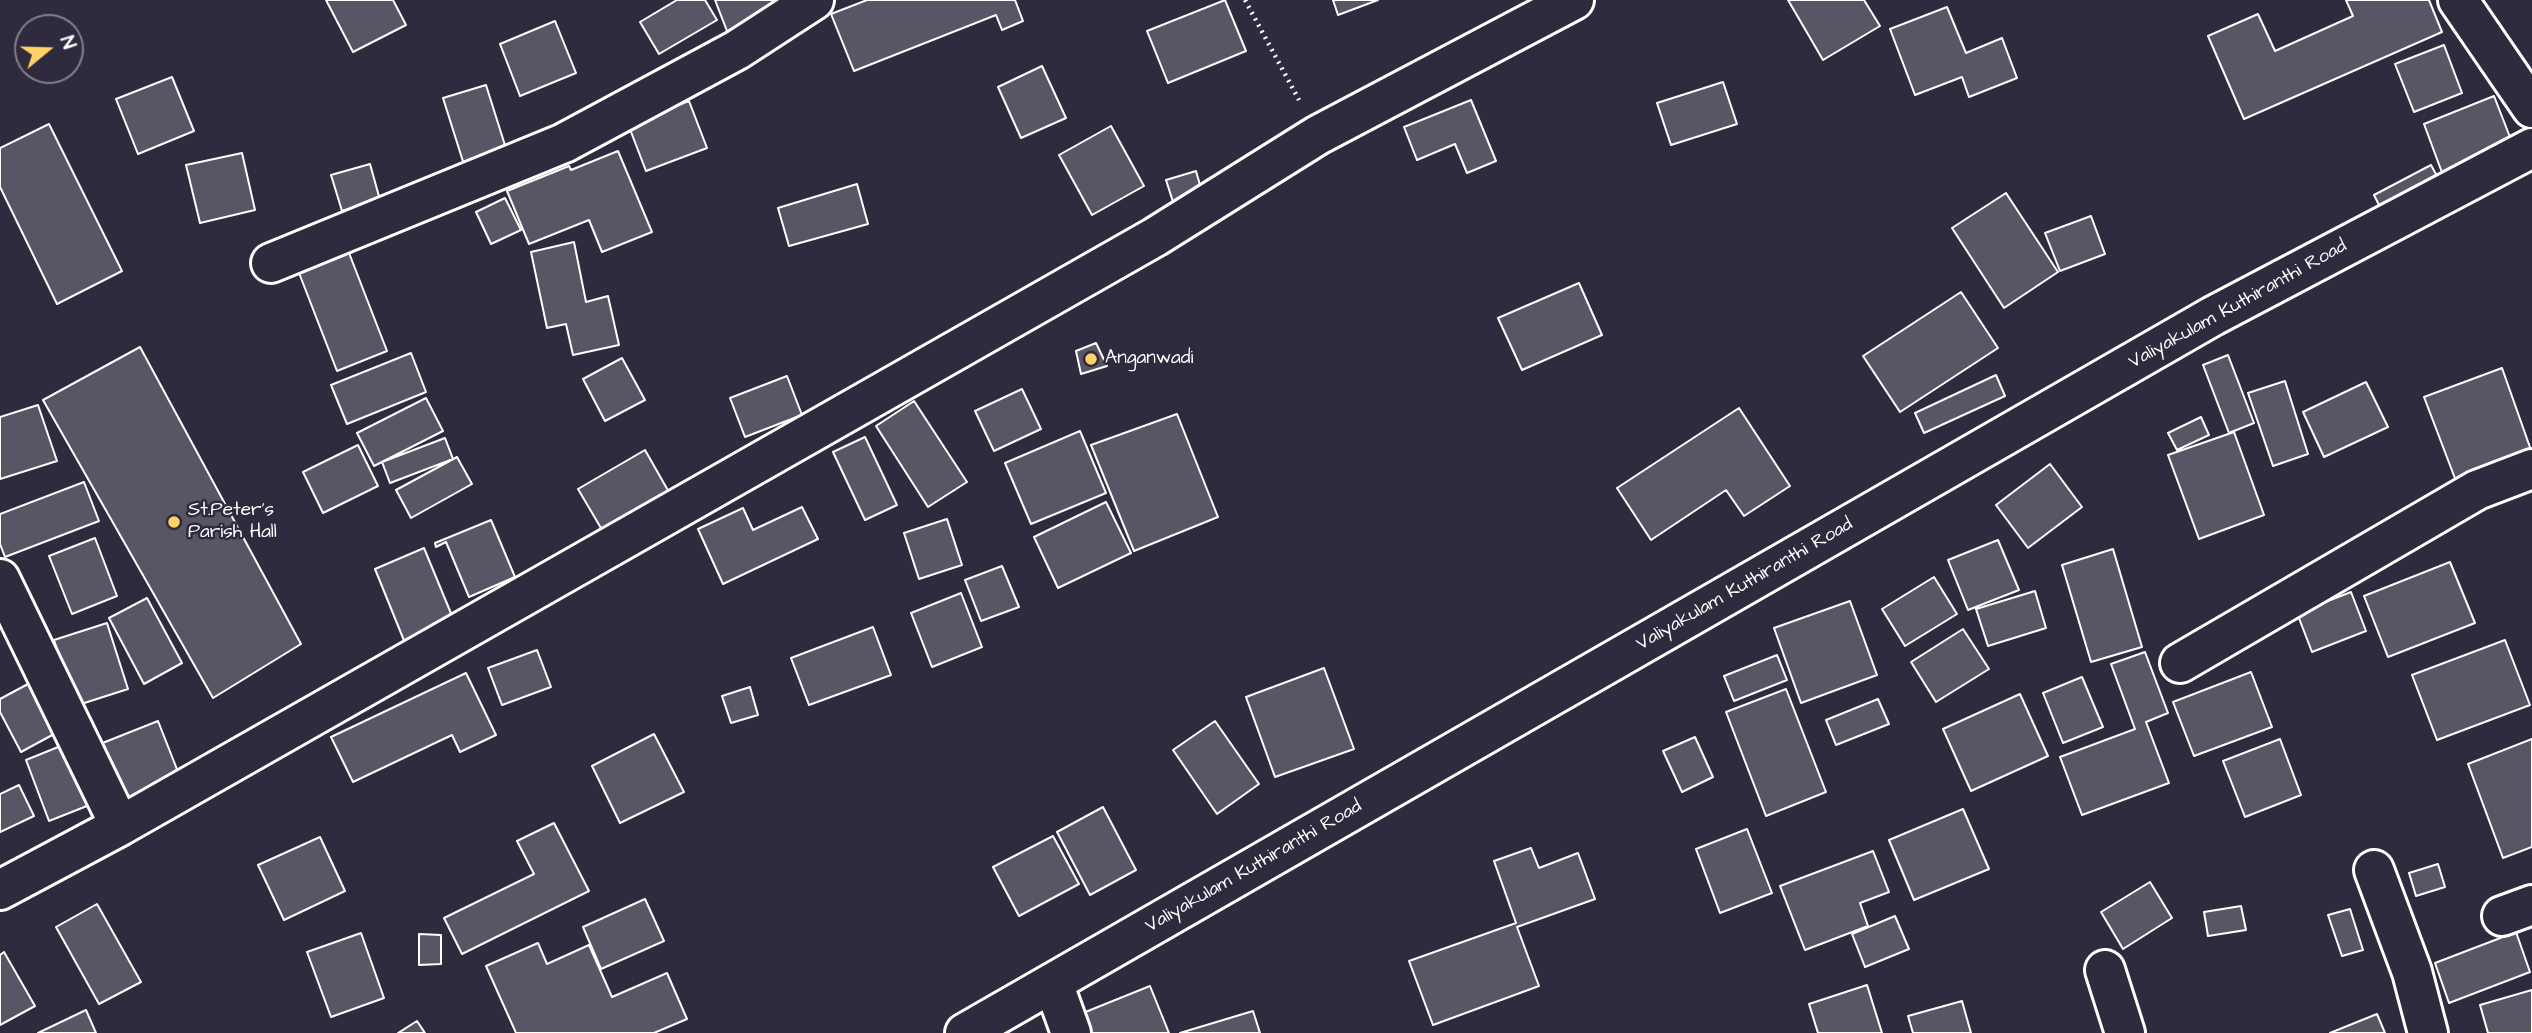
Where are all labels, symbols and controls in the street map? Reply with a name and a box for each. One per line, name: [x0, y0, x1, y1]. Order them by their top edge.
north arrow: [14, 14, 84, 84]
text: N: [53, 33, 82, 53]
street label: Valiyakulam Kuthiranthi Road: [2125, 235, 2351, 375]
place label: Anganwadi: [1105, 348, 1193, 370]
marker: Anganwadi: [1083, 351, 1099, 367]
place label: St.Peter's Parish Hall: [188, 500, 277, 544]
marker: St.Peter's Parish Hall: [166, 514, 182, 530]
street label: Valiyakulam Kuthiranthi Road: [1633, 514, 1857, 656]
street label: Valiyakulam Kuthiranthi Road: [1142, 796, 1366, 938]

